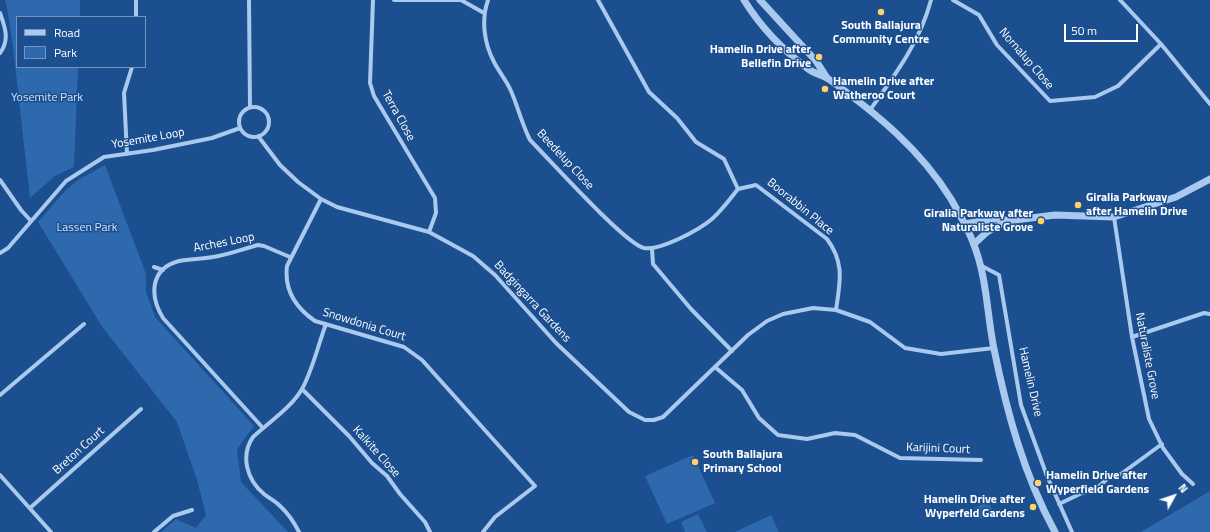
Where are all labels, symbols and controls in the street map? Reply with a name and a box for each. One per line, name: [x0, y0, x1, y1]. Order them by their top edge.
marker: South Ballajura Community Centre: [876, 7, 886, 17]
legend: [16, 16, 146, 68]
scale bar: [1066, 16, 1140, 42]
place label: South Ballajura Community Centre: [833, 19, 929, 47]
text: 50 m: [1071, 21, 1097, 40]
text: Road: [54, 23, 80, 42]
street label: Nornalup Close: [996, 25, 1056, 93]
text: Park: [54, 43, 77, 62]
place label: Hamelin Drive after Bellefin Drive: [710, 43, 811, 71]
marker: Hamelin Drive after Bellefin Drive: [814, 52, 824, 62]
place label: Hamelin Drive after Watheroo Court: [833, 75, 934, 103]
marker: Hamelin Drive after Watheroo Court: [820, 84, 830, 94]
street label: Terra Close: [378, 88, 418, 144]
park label: Yosemite Park: [11, 91, 83, 105]
street label: Yosemite Loop: [110, 125, 186, 153]
street label: Beedelup Close: [533, 127, 597, 193]
street label: Boorabbin Place: [764, 176, 836, 238]
place label: Giralia Parkway after Hamelin Drive: [1086, 191, 1187, 219]
marker: Giralia Parkway after Hamelin Drive: [1073, 200, 1083, 210]
place label: Giralia Parkway after Naturaliste Grove: [924, 207, 1033, 235]
marker: Giralia Parkway after Naturaliste Grove: [1036, 216, 1046, 226]
park label: Lassen Park: [56, 221, 118, 235]
street label: Arches Loop: [192, 230, 256, 256]
street label: Badgingarra Gardens: [491, 258, 573, 346]
street label: Snowdonia Court: [321, 306, 407, 344]
street label: Naturaliste Grove: [1132, 311, 1162, 401]
street label: Hamelin Drive: [1015, 346, 1045, 418]
street label: Kalkite Close: [349, 423, 403, 481]
street label: Breton Court: [50, 424, 108, 478]
street label: Karijini Court: [906, 441, 970, 457]
place label: South Ballajura Primary School: [703, 448, 783, 476]
marker: South Ballajura Primary School: [690, 457, 700, 467]
place label: Hamelin Drive after Wyperfield Gardens: [1046, 469, 1149, 497]
north arrow: [1154, 476, 1194, 516]
marker: Hamelin Drive after Wyperfield Gardens: [1033, 478, 1043, 488]
text: N: [1175, 480, 1192, 496]
place label: Hamelin Drive after Wyperfeld Gardens: [924, 493, 1025, 521]
marker: Hamelin Drive after Wyperfeld Gardens: [1028, 502, 1038, 512]

